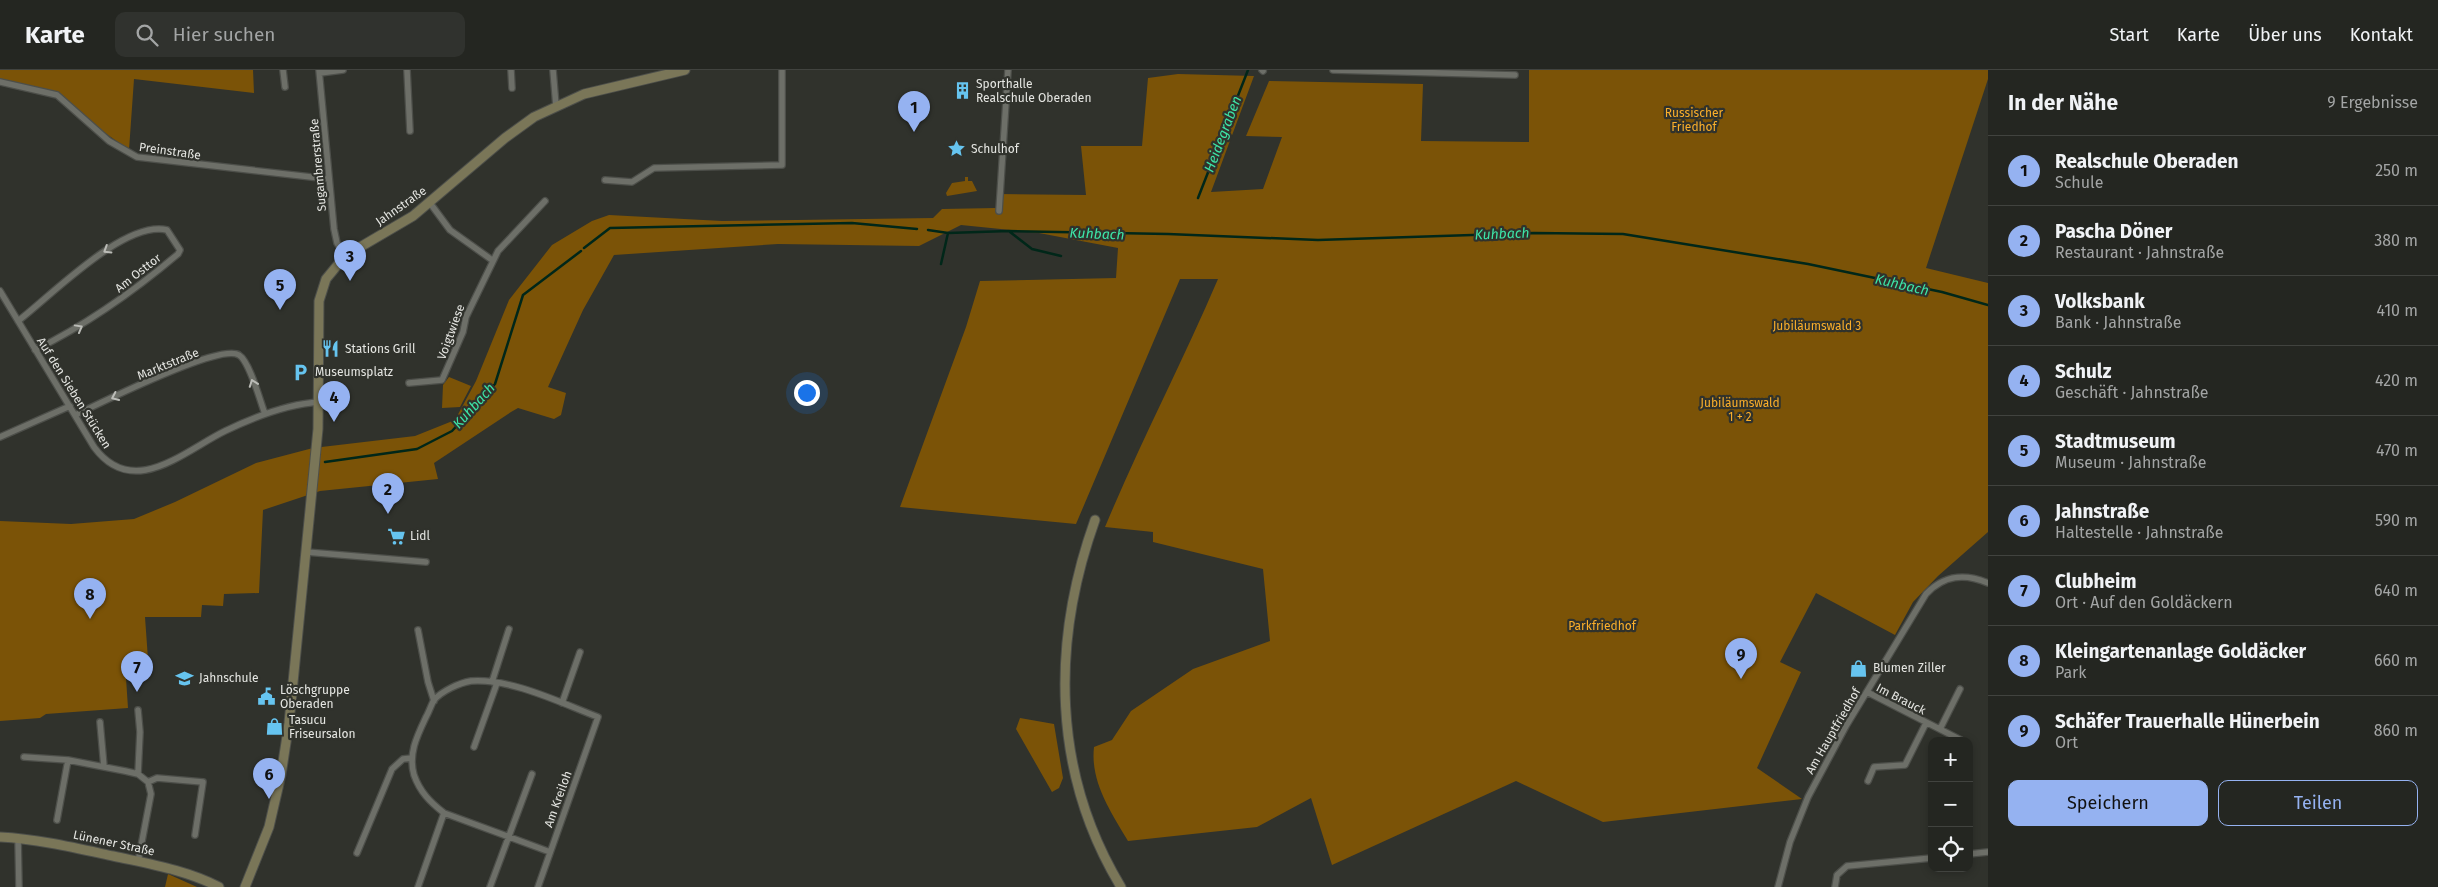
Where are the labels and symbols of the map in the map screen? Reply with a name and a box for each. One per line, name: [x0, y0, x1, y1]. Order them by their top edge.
place label: Sporthalle Realschule Oberaden: [976, 77, 1091, 105]
building icon: Sporthalle Realschule Oberaden: [952, 81, 972, 101]
pin: 1: [898, 91, 930, 132]
water label: Heidegraben: [1201, 93, 1245, 175]
park label: Russischer Friedhof: [1665, 106, 1723, 134]
street label: Sugambrerstraße: [307, 118, 329, 212]
place icon: Schulhof: [947, 139, 967, 159]
street label: Preinstraße: [138, 140, 202, 162]
place label: Schulhof: [971, 142, 1020, 156]
street label: Jahnstraße: [373, 183, 429, 229]
water label: Kuhbach: [1069, 225, 1125, 243]
water label: Kuhbach: [1474, 225, 1530, 243]
pin: 3: [334, 240, 366, 281]
one-way arrow: [103, 243, 112, 253]
street label: Am Osttor: [112, 251, 164, 295]
pin: 5: [264, 269, 296, 310]
water label: Kuhbach: [1873, 271, 1931, 299]
street label: Voigtwiese: [435, 302, 467, 362]
park label: Jubiläumswald 3: [1773, 319, 1861, 333]
one-way arrow: [73, 324, 82, 334]
street label: Auf den Sieben Stücken: [34, 335, 114, 451]
restaurant icon: Stations Grill: [321, 339, 341, 359]
place label: Stations Grill: [345, 342, 416, 356]
street label: Marktstraße: [135, 345, 201, 383]
parking icon: Museumsplatz: [291, 362, 311, 382]
place label: Museumsplatz: [315, 365, 393, 379]
one-way arrow: [249, 379, 259, 388]
water label: Kuhbach: [449, 380, 499, 432]
your location: [794, 380, 820, 406]
pin: 4: [318, 381, 350, 422]
one-way arrow: [111, 391, 120, 401]
park label: Jubiläumswald 1 + 2: [1700, 396, 1780, 424]
pin: 2: [372, 473, 404, 514]
supermarket icon: Lidl: [386, 526, 406, 546]
place label: Lidl: [410, 529, 431, 543]
pin: 8: [74, 578, 106, 619]
park label: Parkfriedhof: [1568, 619, 1637, 633]
pin: 9: [1725, 638, 1757, 679]
pin: 7: [121, 651, 153, 692]
shop icon: Blumen Ziller: [1849, 658, 1869, 678]
place label: Blumen Ziller: [1873, 661, 1946, 675]
school or university icon: Jahnschule: [175, 668, 195, 688]
place label: Jahnschule: [199, 671, 259, 685]
street label: Im Brauck: [1874, 681, 1929, 718]
place label: Löschgruppe Oberaden: [280, 683, 350, 711]
street label: Am Hauptfriedhof: [1803, 685, 1864, 777]
public building icon: Löschgruppe Oberaden: [256, 687, 276, 707]
place label: Tasucu Friseursalon: [289, 713, 355, 741]
shop icon: Tasucu Friseursalon: [265, 717, 285, 737]
pin: 6: [253, 758, 285, 799]
street label: Am Kreiloh: [541, 769, 575, 829]
street label: Lünener Straße: [72, 828, 156, 858]

